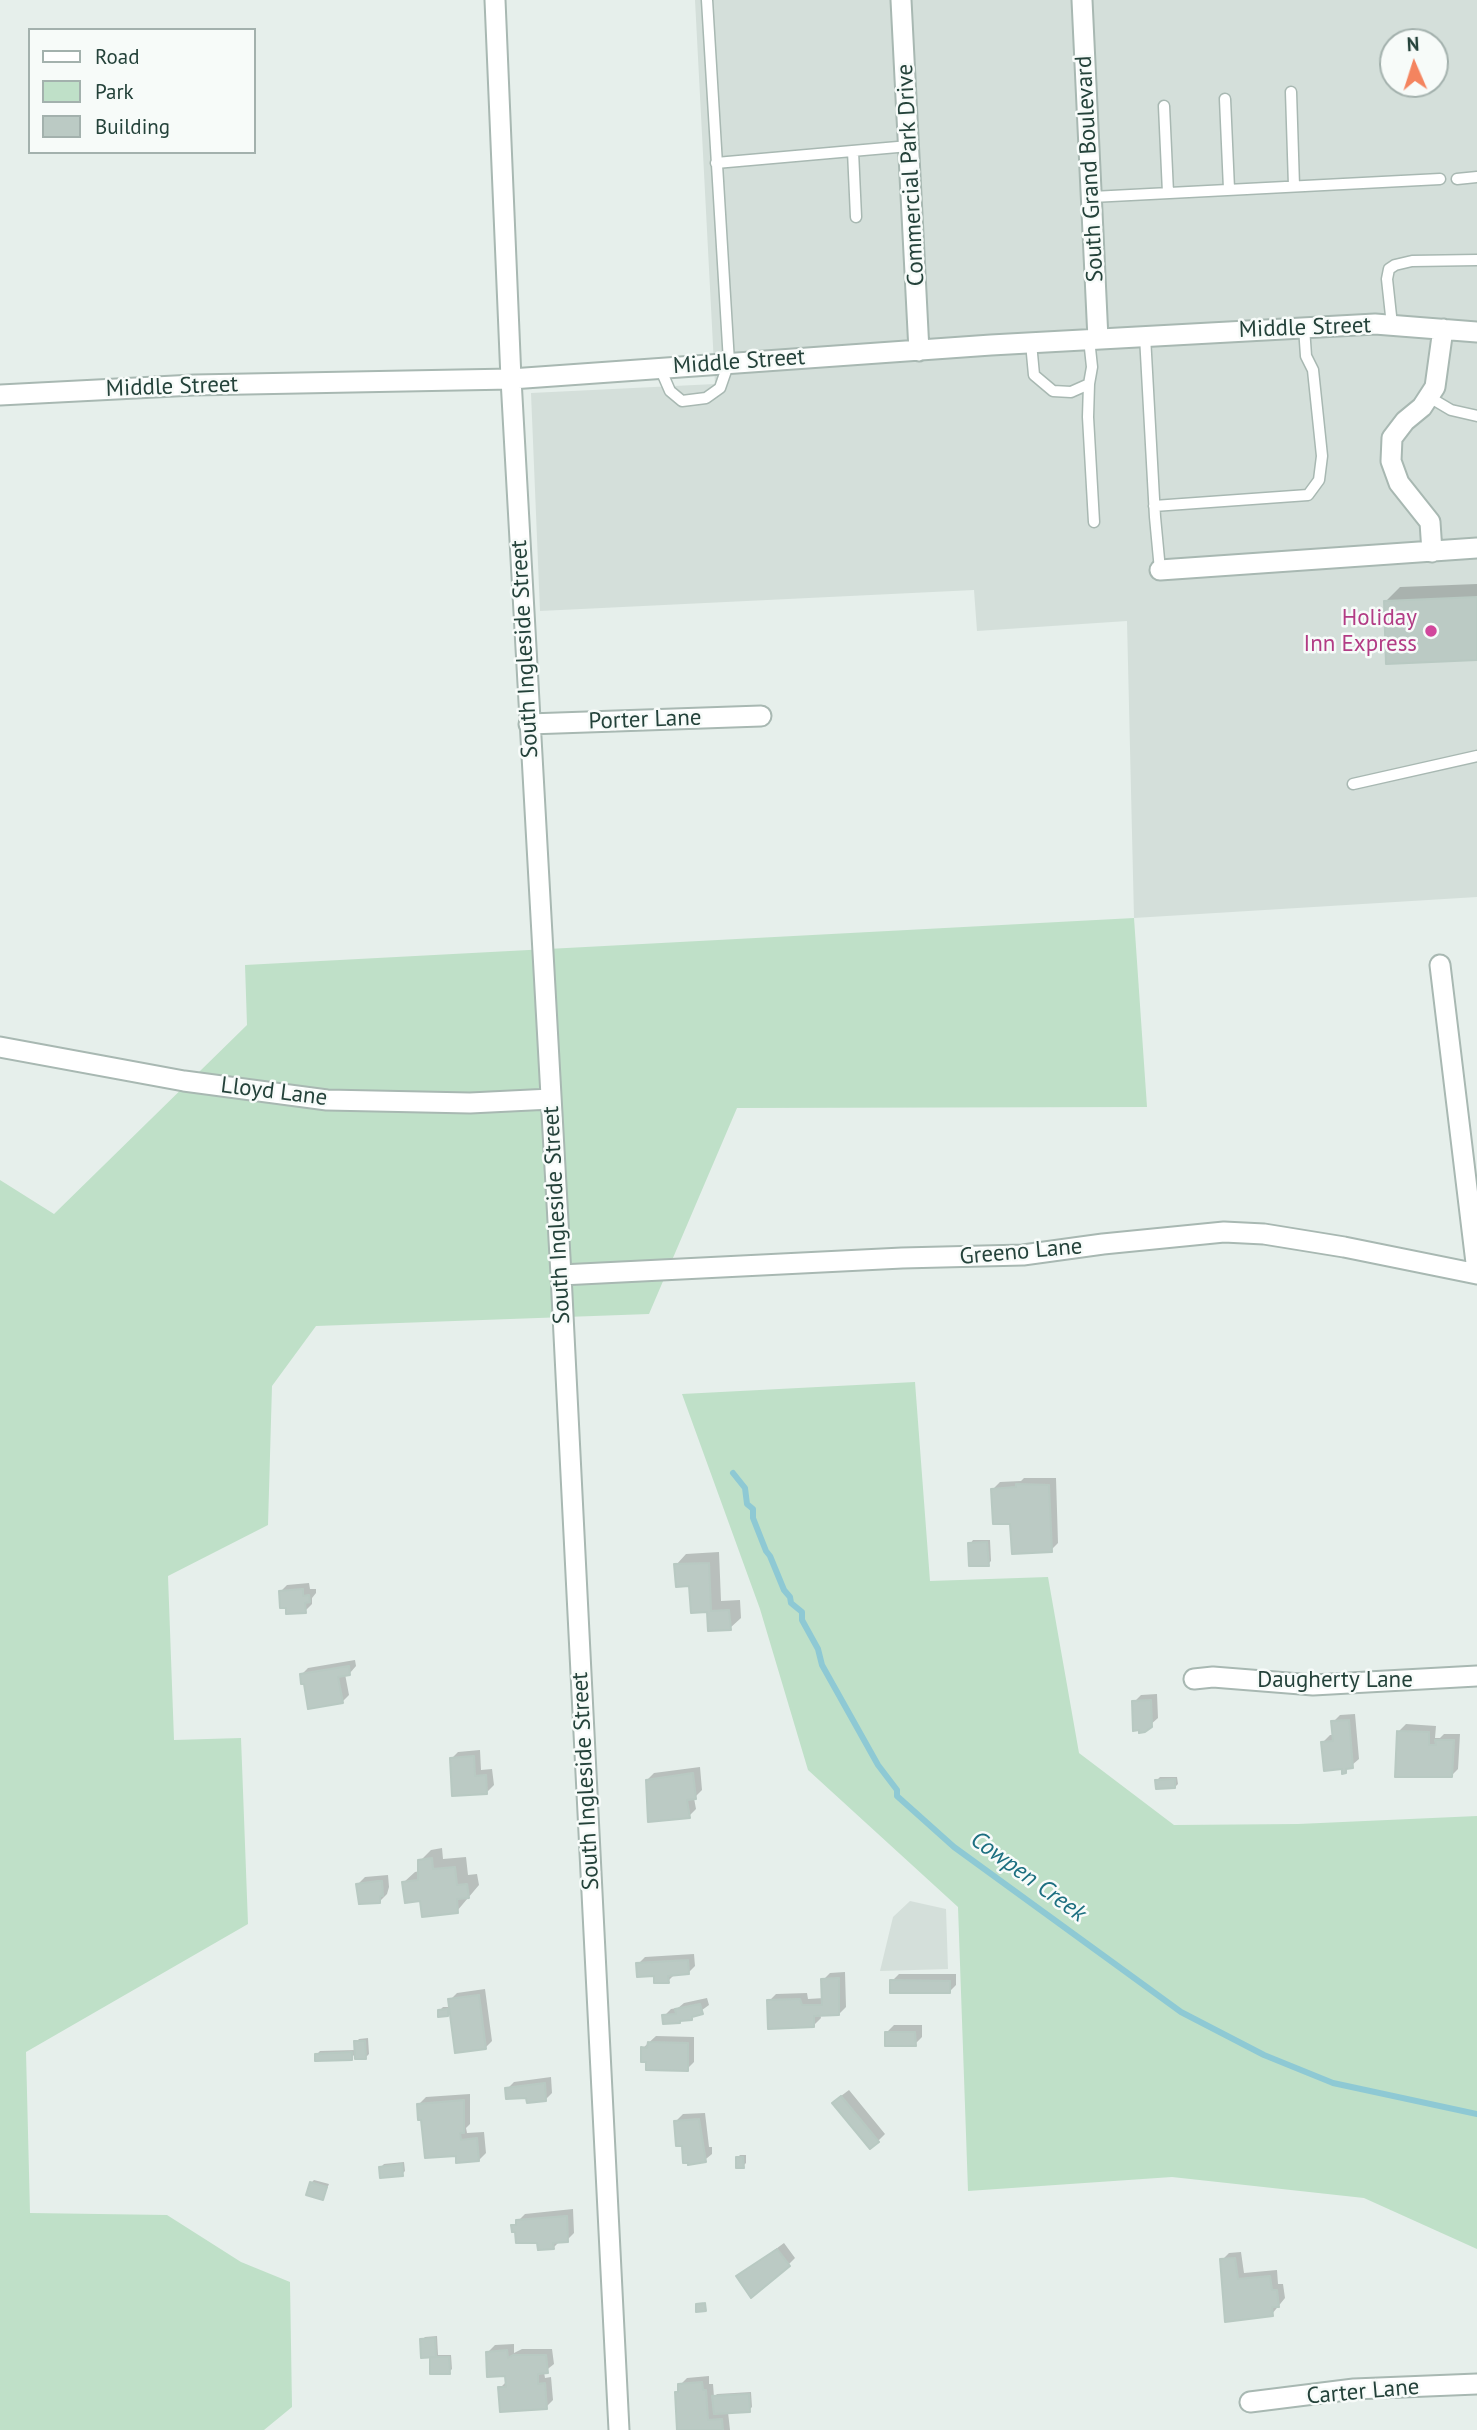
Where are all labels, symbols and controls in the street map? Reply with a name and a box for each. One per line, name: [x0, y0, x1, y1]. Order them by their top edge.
legend: [28, 28, 256, 154]
north arrow: [1379, 28, 1449, 98]
text: N: [1406, 32, 1420, 56]
text: Road: [95, 43, 139, 70]
street label: South Grand Boulevard: [1070, 55, 1110, 283]
street label: Commercial Park Drive: [891, 63, 931, 287]
text: Park: [95, 78, 134, 105]
text: Building: [95, 113, 170, 140]
street label: Middle Street: [1238, 312, 1372, 344]
street label: Middle Street: [672, 344, 806, 380]
street label: Middle Street: [105, 371, 239, 403]
street label: South Ingleside Street: [506, 539, 544, 759]
place label: Holiday Inn Express: [1304, 604, 1417, 658]
marker: Holiday Inn Express: [1423, 623, 1439, 639]
street label: Porter Lane: [588, 704, 702, 736]
street label: Lloyd Lane: [219, 1072, 329, 1112]
street label: South Ingleside Street: [538, 1105, 576, 1325]
street label: Greeno Lane: [958, 1233, 1084, 1271]
street label: Daugherty Lane: [1257, 1666, 1413, 1694]
street label: South Ingleside Street: [567, 1671, 605, 1891]
water label: Cowpen Creek: [965, 1825, 1091, 1929]
street label: Carter Lane: [1306, 2373, 1420, 2411]

